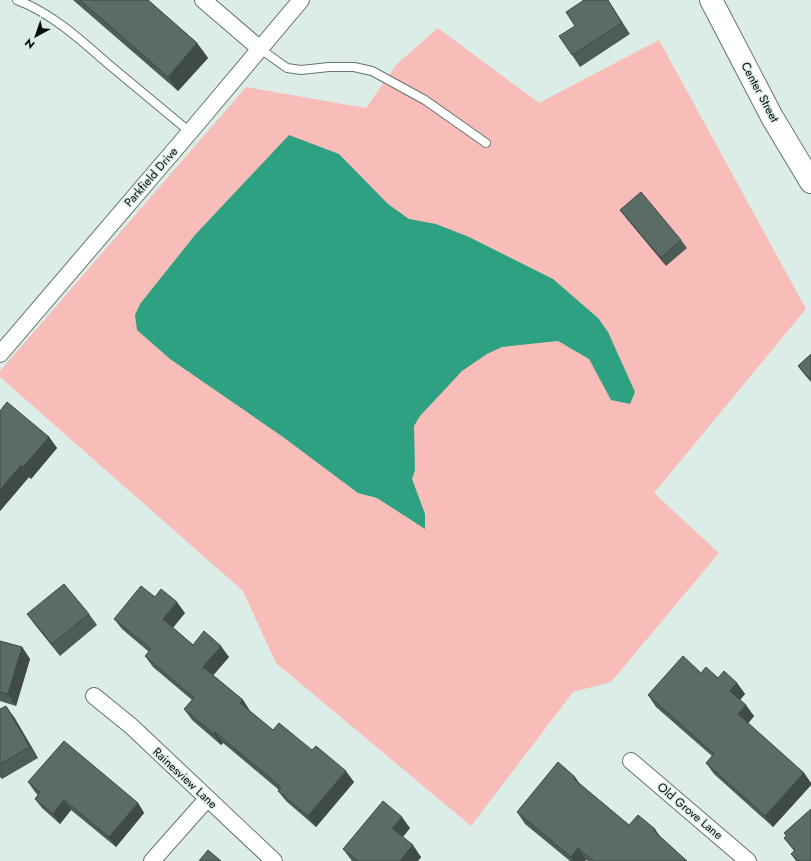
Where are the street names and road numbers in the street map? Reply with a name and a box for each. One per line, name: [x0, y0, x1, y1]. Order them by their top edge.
street label: Center Street: [737, 59, 784, 126]
street label: Parkfield Drive: [120, 143, 182, 211]
street label: Rainesview Lane: [149, 743, 221, 813]
street label: Old Grove Lane: [653, 778, 727, 844]

